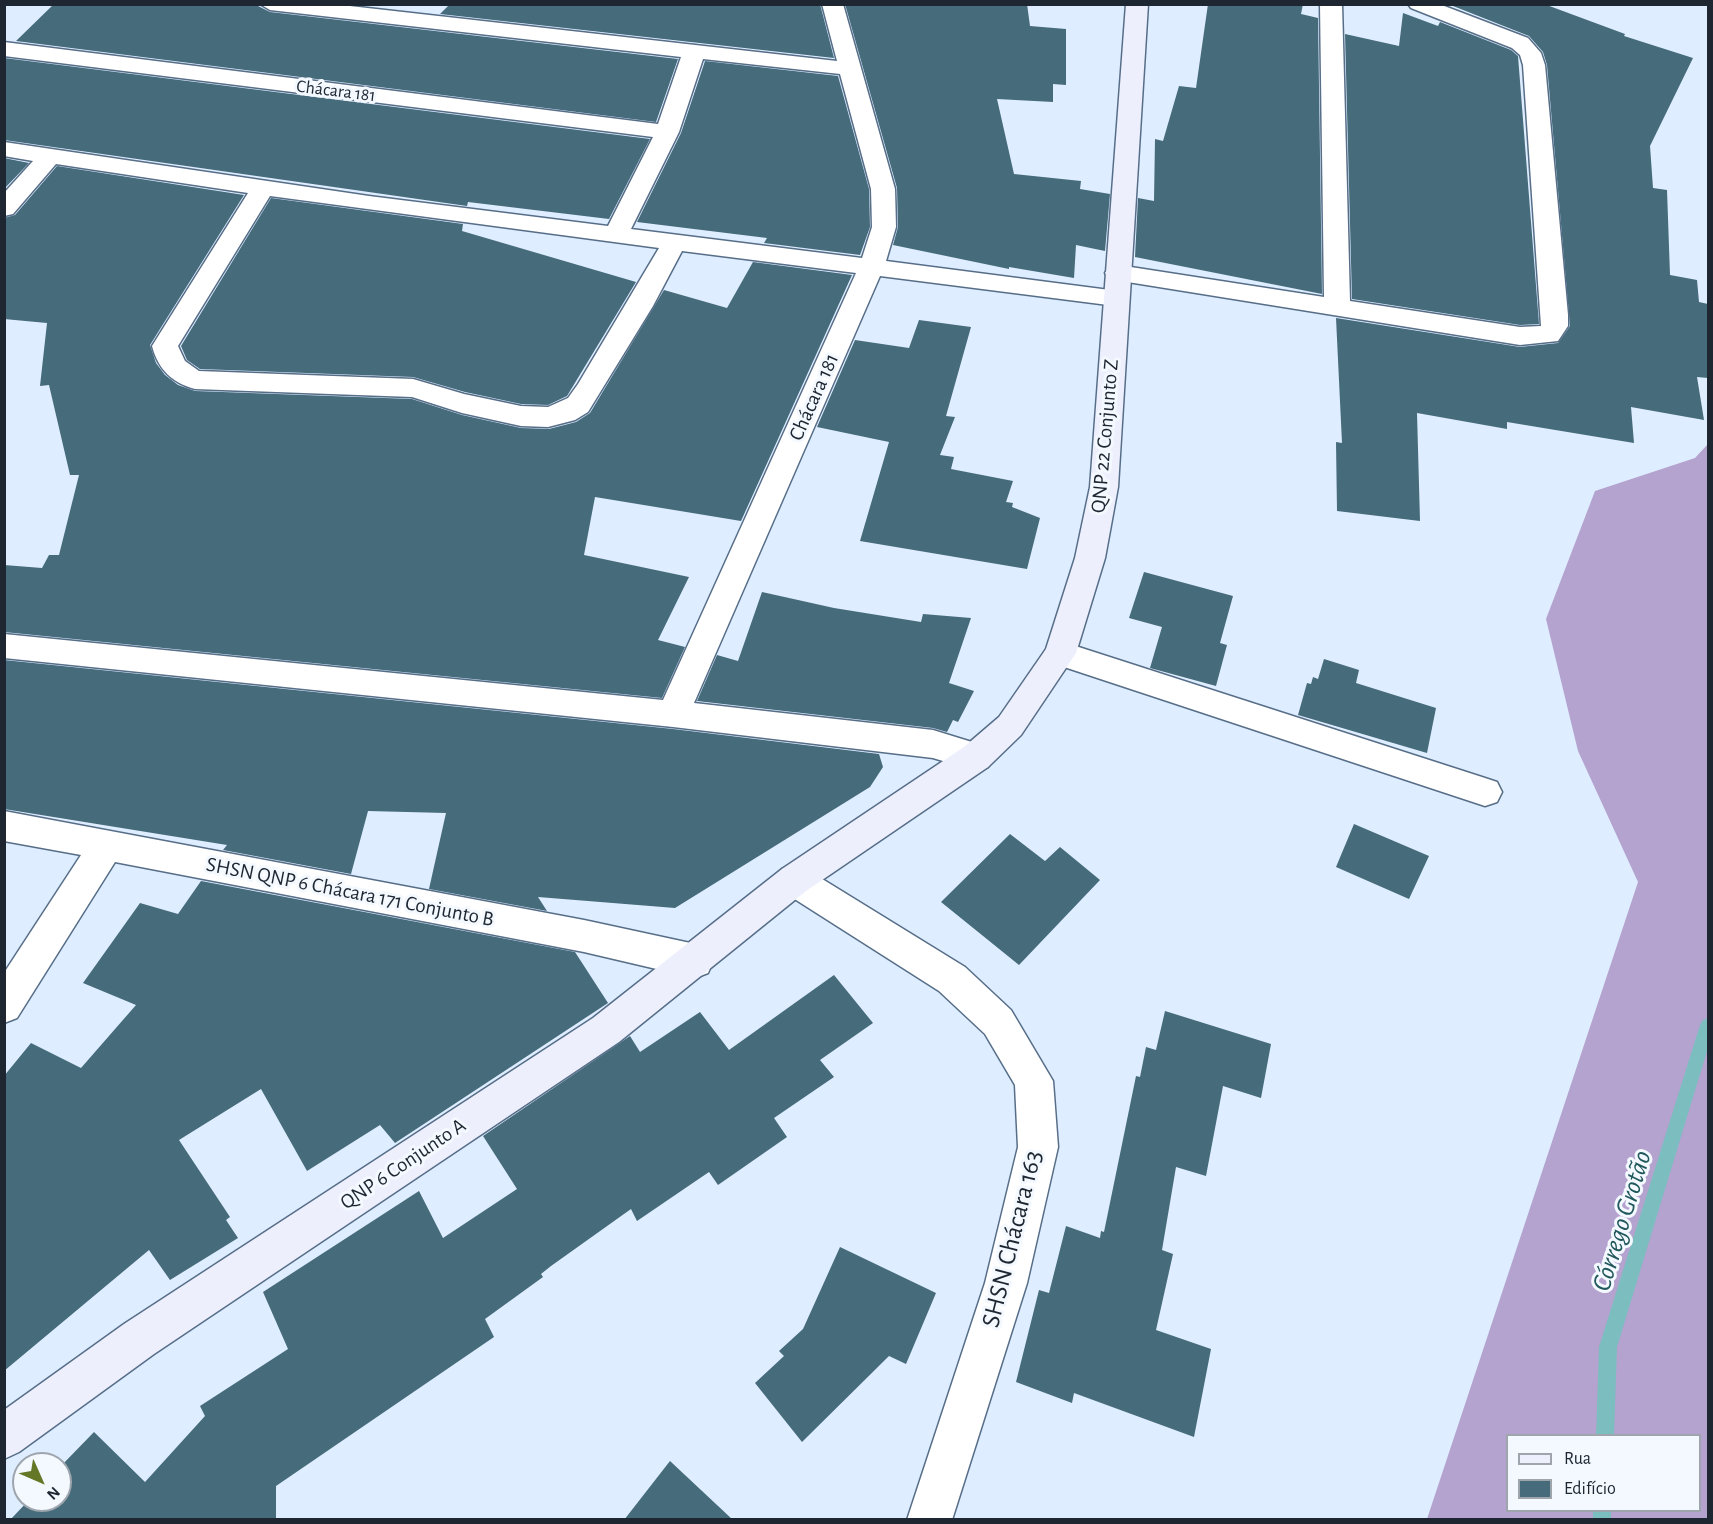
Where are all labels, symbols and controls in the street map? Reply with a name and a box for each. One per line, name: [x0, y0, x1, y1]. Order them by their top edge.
street label: Chácara 181: [295, 75, 377, 107]
street label: Chácara 181: [784, 349, 844, 445]
street label: QNP 22 Conjunto Z: [1086, 358, 1124, 514]
street label: SHSN QNP 6 Chácara 171 Conjunto B: [204, 852, 496, 932]
street label: QNP 6 Conjunto A: [335, 1113, 471, 1215]
street label: SHSN Chácara 163: [975, 1147, 1049, 1331]
water label: Córrego Grotão: [1585, 1147, 1659, 1295]
legend: [1506, 1434, 1701, 1512]
text: Rua: [1564, 1450, 1591, 1468]
north arrow: [12, 1452, 72, 1512]
text: Edifício: [1564, 1480, 1616, 1498]
text: N: [44, 1484, 63, 1503]

